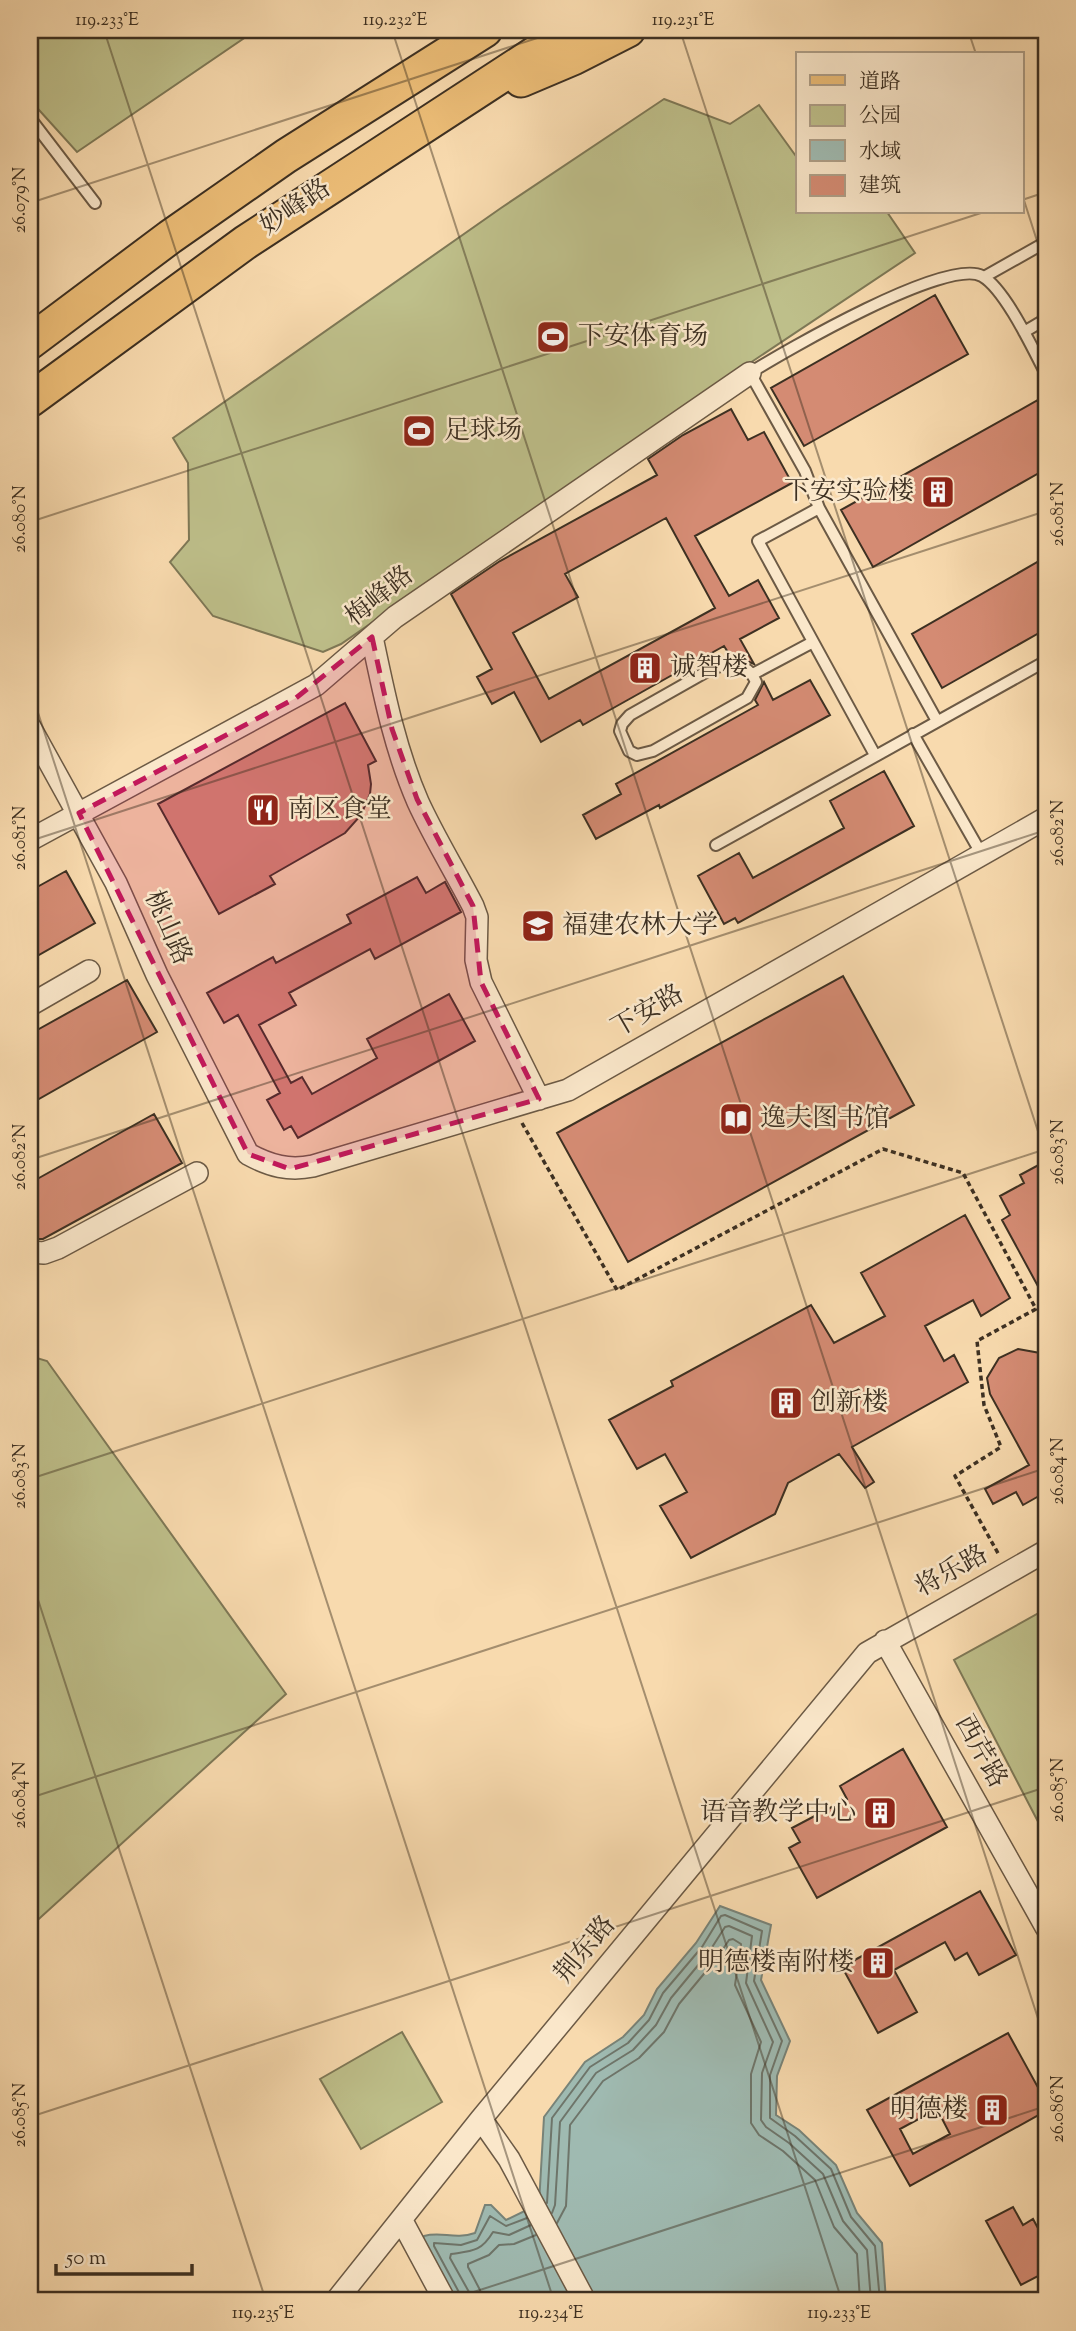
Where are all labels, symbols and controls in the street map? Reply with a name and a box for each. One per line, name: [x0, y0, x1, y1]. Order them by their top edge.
text: 119.233°E: [75, 8, 139, 34]
text: 119.232°E: [363, 8, 427, 34]
text: 119.231°E: [652, 8, 714, 34]
legend: [796, 52, 1024, 214]
text: 道路: [859, 68, 901, 98]
text: 公园: [859, 102, 901, 132]
text: 水域: [859, 138, 901, 168]
text: 26.079°N: [8, 167, 34, 233]
street label: 妙峰路: [253, 171, 339, 245]
text: 建筑: [859, 172, 901, 202]
sports icon: 下安体育场: [534, 318, 572, 356]
place label: 下安体育场: [578, 319, 708, 356]
sports icon: 足球场: [400, 412, 438, 450]
place label: 足球场: [444, 413, 522, 450]
building icon: 下安实验楼: [919, 473, 957, 511]
place label: 下安实验楼: [784, 474, 914, 511]
text: 26.081°N: [1046, 482, 1072, 546]
text: 26.080°N: [8, 485, 34, 553]
street label: 梅峰路: [338, 558, 422, 636]
building icon: 诚智楼: [626, 649, 664, 687]
place label: 诚智楼: [670, 650, 748, 687]
restaurant icon: 南区食堂: [244, 791, 282, 829]
place label: 南区食堂: [288, 792, 392, 829]
text: 26.082°N: [1046, 800, 1072, 866]
text: 26.081°N: [8, 806, 34, 870]
street label: 桃山路: [134, 885, 200, 971]
school or university icon: 福建农林大学: [519, 907, 557, 945]
place label: 福建农林大学: [562, 908, 718, 945]
street label: 下安路: [605, 976, 691, 1048]
library icon: 逸夫图书馆: [717, 1100, 755, 1138]
place label: 逸夫图书馆: [760, 1101, 890, 1138]
text: 26.083°N: [1046, 1119, 1072, 1185]
text: 26.082°N: [8, 1124, 34, 1190]
building icon: 创新楼: [767, 1384, 805, 1422]
place label: 创新楼: [810, 1385, 888, 1422]
text: 26.084°N: [1046, 1437, 1072, 1505]
text: 26.083°N: [8, 1443, 34, 1509]
street label: 将乐路: [909, 1537, 995, 1607]
street label: 西芹路: [945, 1709, 1015, 1795]
text: 26.085°N: [1046, 1758, 1072, 1822]
text: 26.084°N: [8, 1761, 34, 1829]
building icon: 语音教学中心: [861, 1794, 899, 1832]
place label: 语音教学中心: [700, 1795, 856, 1832]
street label: 荆东路: [547, 1908, 625, 1992]
building icon: 明德楼南附楼: [859, 1944, 897, 1982]
place label: 明德楼南附楼: [698, 1945, 854, 1982]
text: 26.086°N: [1046, 2075, 1072, 2143]
text: 26.085°N: [8, 2083, 34, 2147]
building icon: 明德楼: [973, 2091, 1011, 2129]
place label: 明德楼: [890, 2092, 968, 2129]
scale bar: [56, 2233, 192, 2277]
text: 50 m: [65, 2244, 106, 2274]
text: 119.235°E: [232, 2301, 294, 2327]
text: 119.234°E: [518, 2301, 584, 2327]
text: 119.233°E: [807, 2301, 871, 2327]

